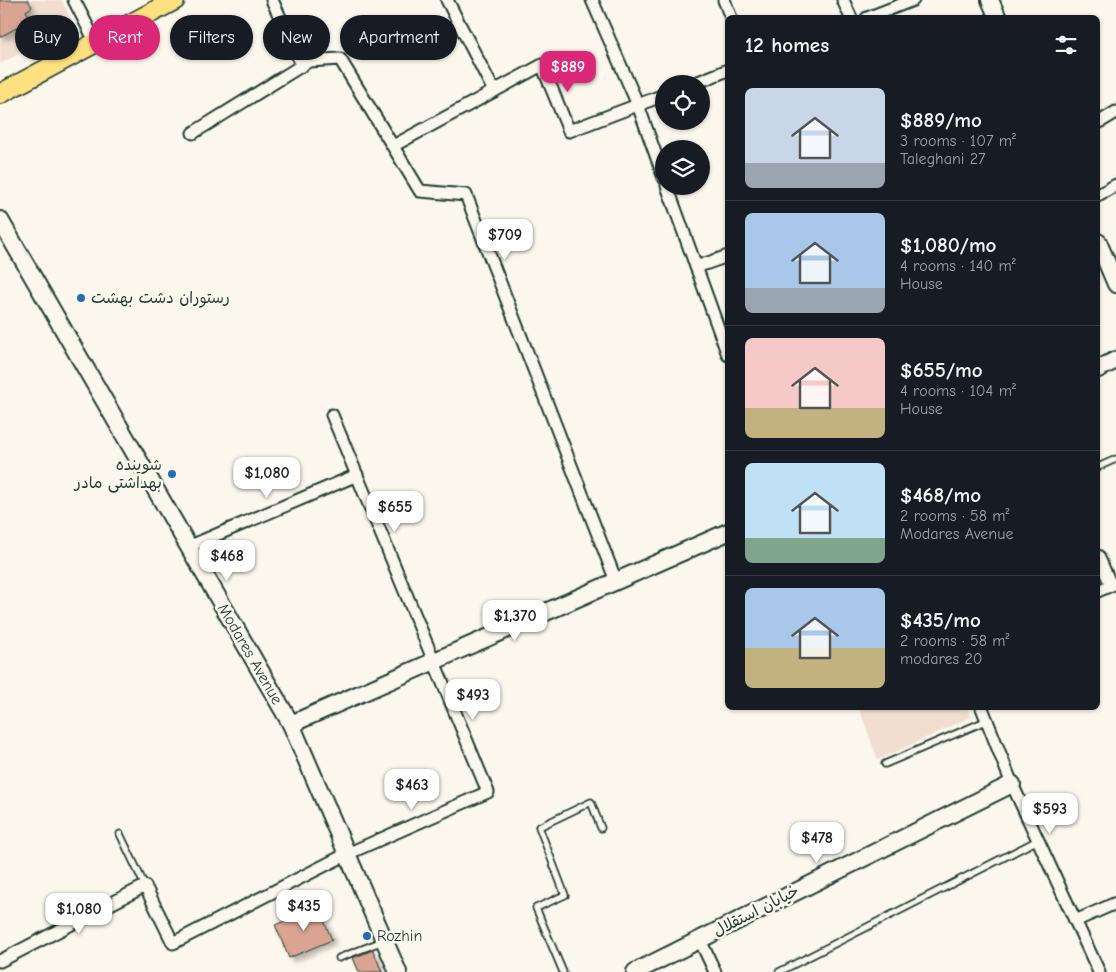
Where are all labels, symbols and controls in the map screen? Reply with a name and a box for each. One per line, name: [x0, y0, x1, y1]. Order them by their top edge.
chip: Buy: [15, 15, 79, 60]
chip: Rent: [89, 15, 160, 60]
chip: Filters: [170, 15, 253, 60]
chip: New: [263, 15, 330, 60]
chip: Apartment: [340, 15, 457, 60]
icon: filters: [1052, 31, 1080, 59]
text: 12 homes: [745, 33, 829, 57]
pin: $889: [538, 51, 598, 93]
text: $889: [551, 58, 585, 76]
map controls: [655, 75, 710, 195]
button: locate: [655, 75, 710, 130]
icon: home: [785, 108, 845, 168]
text: $889/mo: [900, 108, 982, 132]
text: 3 rooms · 107 m²: [900, 132, 1016, 150]
button: layers: [655, 140, 710, 195]
text: Taleghani 27: [900, 150, 986, 168]
pin: $709: [475, 218, 535, 261]
text: $709: [488, 226, 522, 244]
icon: home: [785, 233, 845, 293]
text: $1,080/mo: [900, 233, 996, 257]
text: 4 rooms · 140 m²: [900, 257, 1016, 275]
text: House: [900, 275, 943, 293]
place label: رستوران دشت بهشت: [91, 289, 230, 308]
marker: رستوران دشت بهشت: [75, 292, 87, 304]
icon: home: [785, 358, 845, 418]
text: $655/mo: [900, 358, 983, 382]
text: 4 rooms · 104 m²: [900, 382, 1016, 400]
text: House: [900, 400, 943, 418]
place label: شوینده بهداشتی مادر: [73, 456, 162, 493]
pin: $1,080: [226, 456, 308, 499]
text: $1,080: [244, 464, 290, 482]
marker: شوینده بهداشتی مادر: [166, 468, 178, 480]
icon: home: [785, 483, 845, 543]
text: $468/mo: [900, 483, 981, 507]
pin: $655: [365, 490, 425, 533]
text: $655: [378, 498, 413, 516]
text: 2 rooms · 58 m²: [900, 507, 1010, 525]
text: Modares Avenue: [900, 525, 1013, 543]
pin: $468: [197, 540, 257, 582]
text: $468: [210, 547, 244, 565]
street label: Modares Avenue: [214, 600, 286, 708]
pin: $1,370: [474, 600, 556, 642]
text: $1,370: [493, 607, 537, 625]
icon: home: [785, 608, 845, 668]
text: $435/mo: [900, 608, 981, 632]
text: 2 rooms · 58 m²: [900, 632, 1010, 650]
text: modares 20: [900, 650, 983, 668]
pin: $493: [443, 678, 503, 721]
text: $493: [456, 686, 490, 704]
pin: $463: [382, 768, 442, 811]
text: $463: [395, 776, 429, 794]
pin: $593: [1020, 792, 1080, 835]
text: $593: [1033, 800, 1067, 818]
pin: $478: [787, 822, 847, 864]
text: $478: [801, 829, 833, 847]
street label: خیابان استقلال: [710, 882, 802, 940]
pin: $435: [274, 890, 334, 932]
pin: $1,080: [38, 892, 120, 935]
text: $435: [287, 897, 321, 915]
text: $1,080: [56, 900, 102, 918]
place label: Rozhin: [377, 927, 422, 945]
marker: Rozhin: [361, 930, 373, 942]

